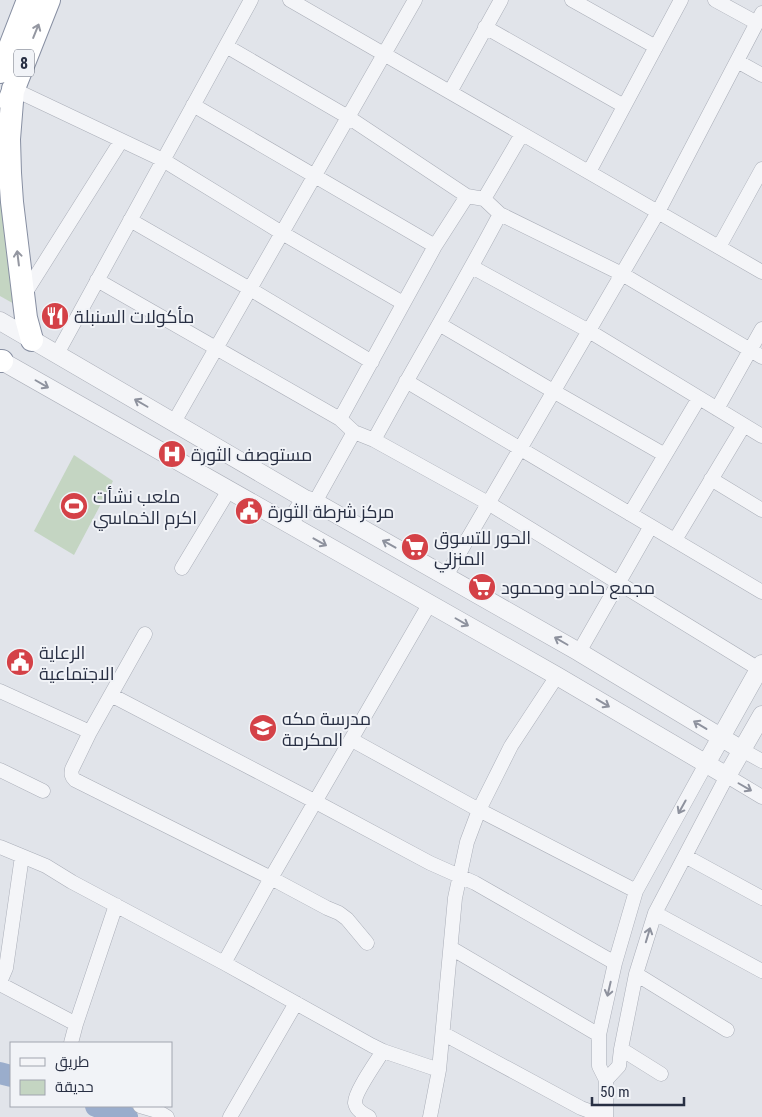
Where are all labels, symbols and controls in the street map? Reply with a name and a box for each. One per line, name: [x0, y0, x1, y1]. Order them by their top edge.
one-way arrow: [32, 24, 41, 39]
road number: 8: [14, 49, 34, 76]
one-way arrow: [13, 250, 23, 266]
restaurant icon: مأكولات السنبلة: [40, 301, 70, 331]
place label: مأكولات السنبلة: [74, 306, 194, 328]
one-way arrow: [35, 379, 49, 389]
one-way arrow: [135, 398, 149, 408]
hospital icon: مستوصف الثورة: [157, 439, 187, 469]
place label: مستوصف الثورة: [191, 444, 312, 466]
place label: ملعب نشأت اكرم الخماسي: [93, 486, 197, 531]
sports icon: ملعب نشأت اكرم الخماسي: [59, 491, 89, 521]
public building icon: مركز شرطة الثورة: [234, 496, 264, 526]
place label: مركز شرطة الثورة: [268, 501, 394, 523]
place label: الحور للتسوق المنزلي: [434, 527, 531, 573]
supermarket icon: الحور للتسوق المنزلي: [400, 532, 430, 562]
one-way arrow: [313, 537, 328, 547]
one-way arrow: [382, 539, 397, 548]
supermarket icon: مجمع حامد ومحمود: [467, 572, 497, 602]
place label: مجمع حامد ومحمود: [501, 577, 655, 600]
one-way arrow: [455, 617, 469, 627]
one-way arrow: [554, 636, 568, 646]
place label: الرعاية الاجتماعية: [39, 642, 115, 684]
public building icon: الرعاية الاجتماعية: [5, 647, 35, 677]
one-way arrow: [595, 699, 609, 709]
place label: مدرسة مكه المكرمة: [282, 708, 371, 751]
school or university icon: مدرسة مكه المكرمة: [248, 713, 278, 743]
one-way arrow: [694, 719, 708, 729]
one-way arrow: [737, 782, 751, 792]
one-way arrow: [677, 799, 687, 813]
one-way arrow: [644, 927, 654, 943]
one-way arrow: [604, 980, 613, 996]
legend: [10, 1042, 172, 1107]
text: طريق: [55, 1053, 89, 1072]
scale bar: [592, 1074, 684, 1106]
text: حديقة: [55, 1078, 94, 1096]
text: 50 m: [600, 1083, 630, 1101]

